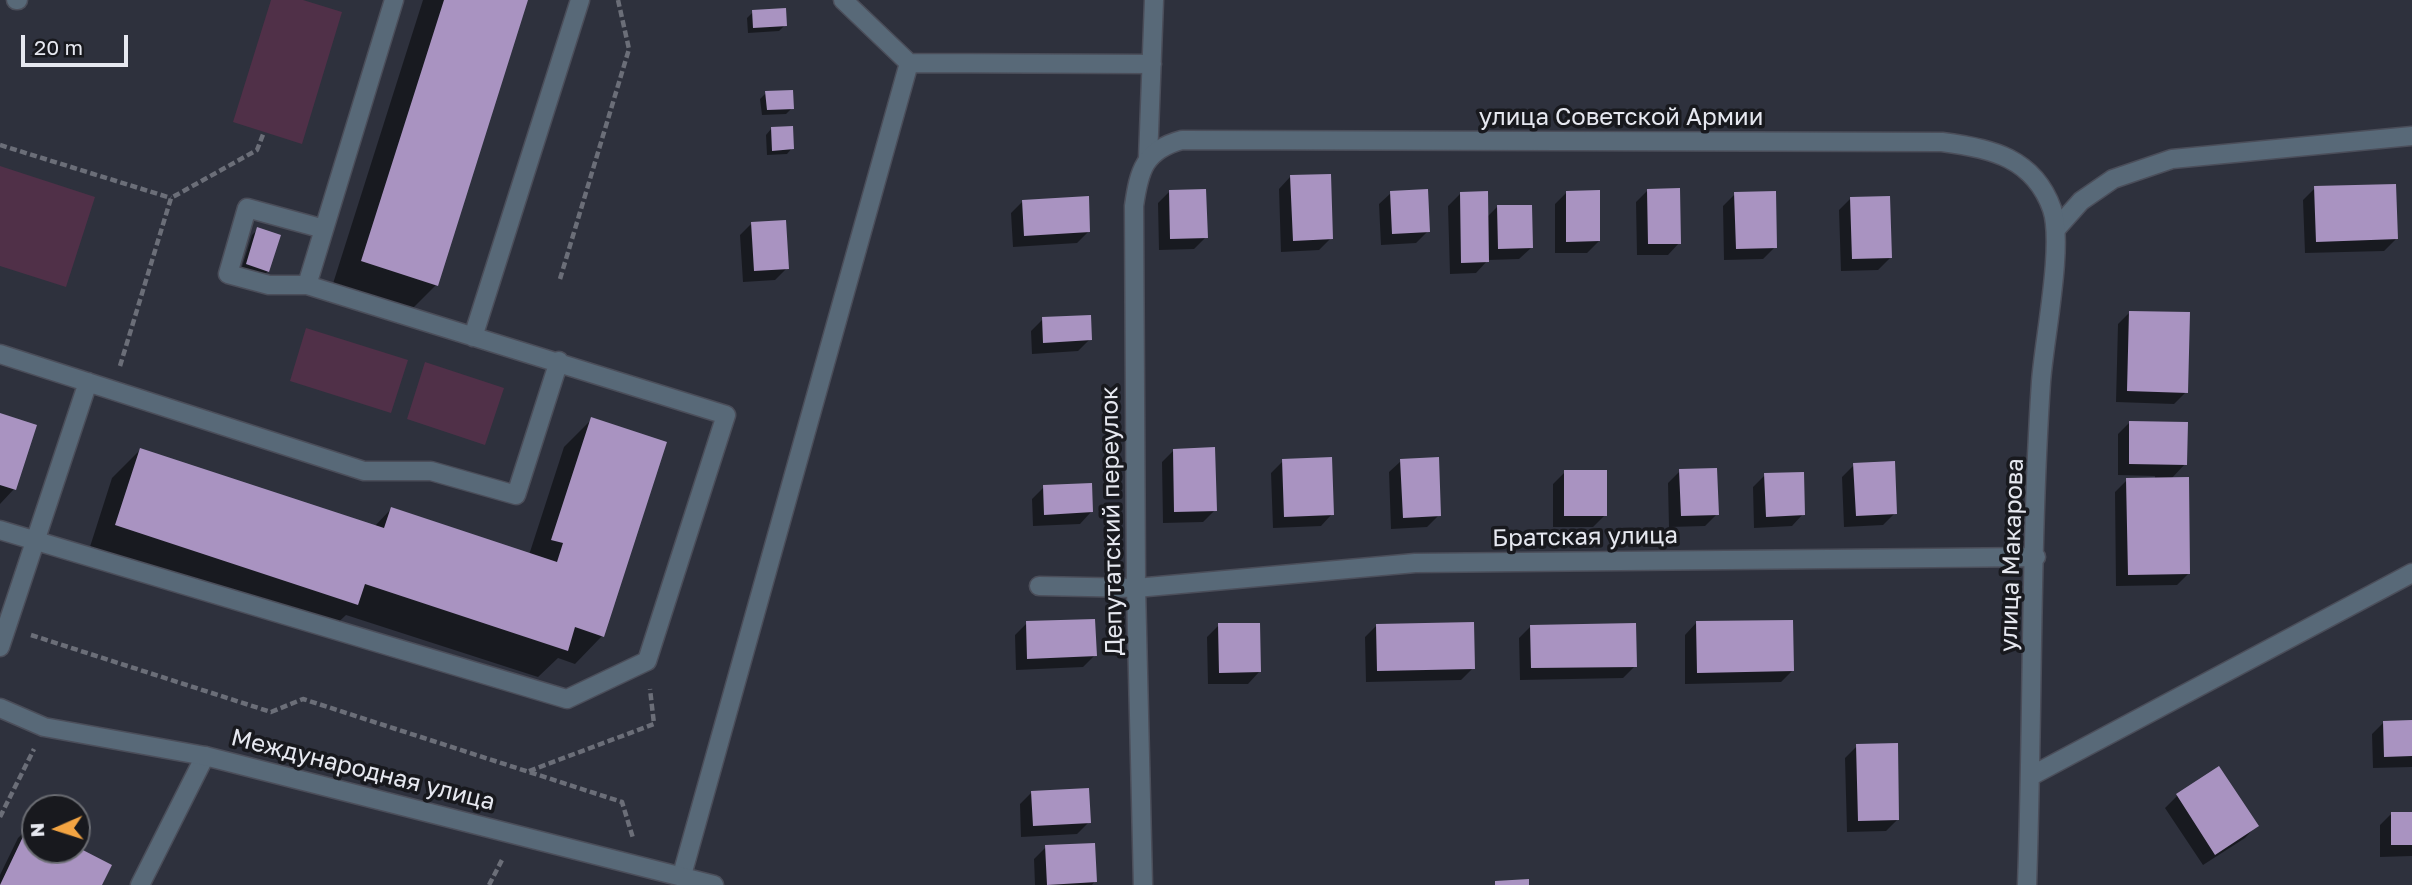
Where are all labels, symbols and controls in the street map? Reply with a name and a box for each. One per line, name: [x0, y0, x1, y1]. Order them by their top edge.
scale bar: [24, 21, 131, 65]
text: 20 m: [34, 34, 83, 60]
street label: улица Советской Армии: [1479, 103, 1763, 131]
street label: Депутатский переулок: [1095, 386, 1129, 656]
street label: улица Макарова: [1994, 458, 2030, 652]
street label: Братская улица: [1492, 521, 1678, 553]
street label: Международная улица: [228, 723, 498, 817]
north arrow: [21, 794, 91, 864]
text: N: [25, 822, 48, 838]

